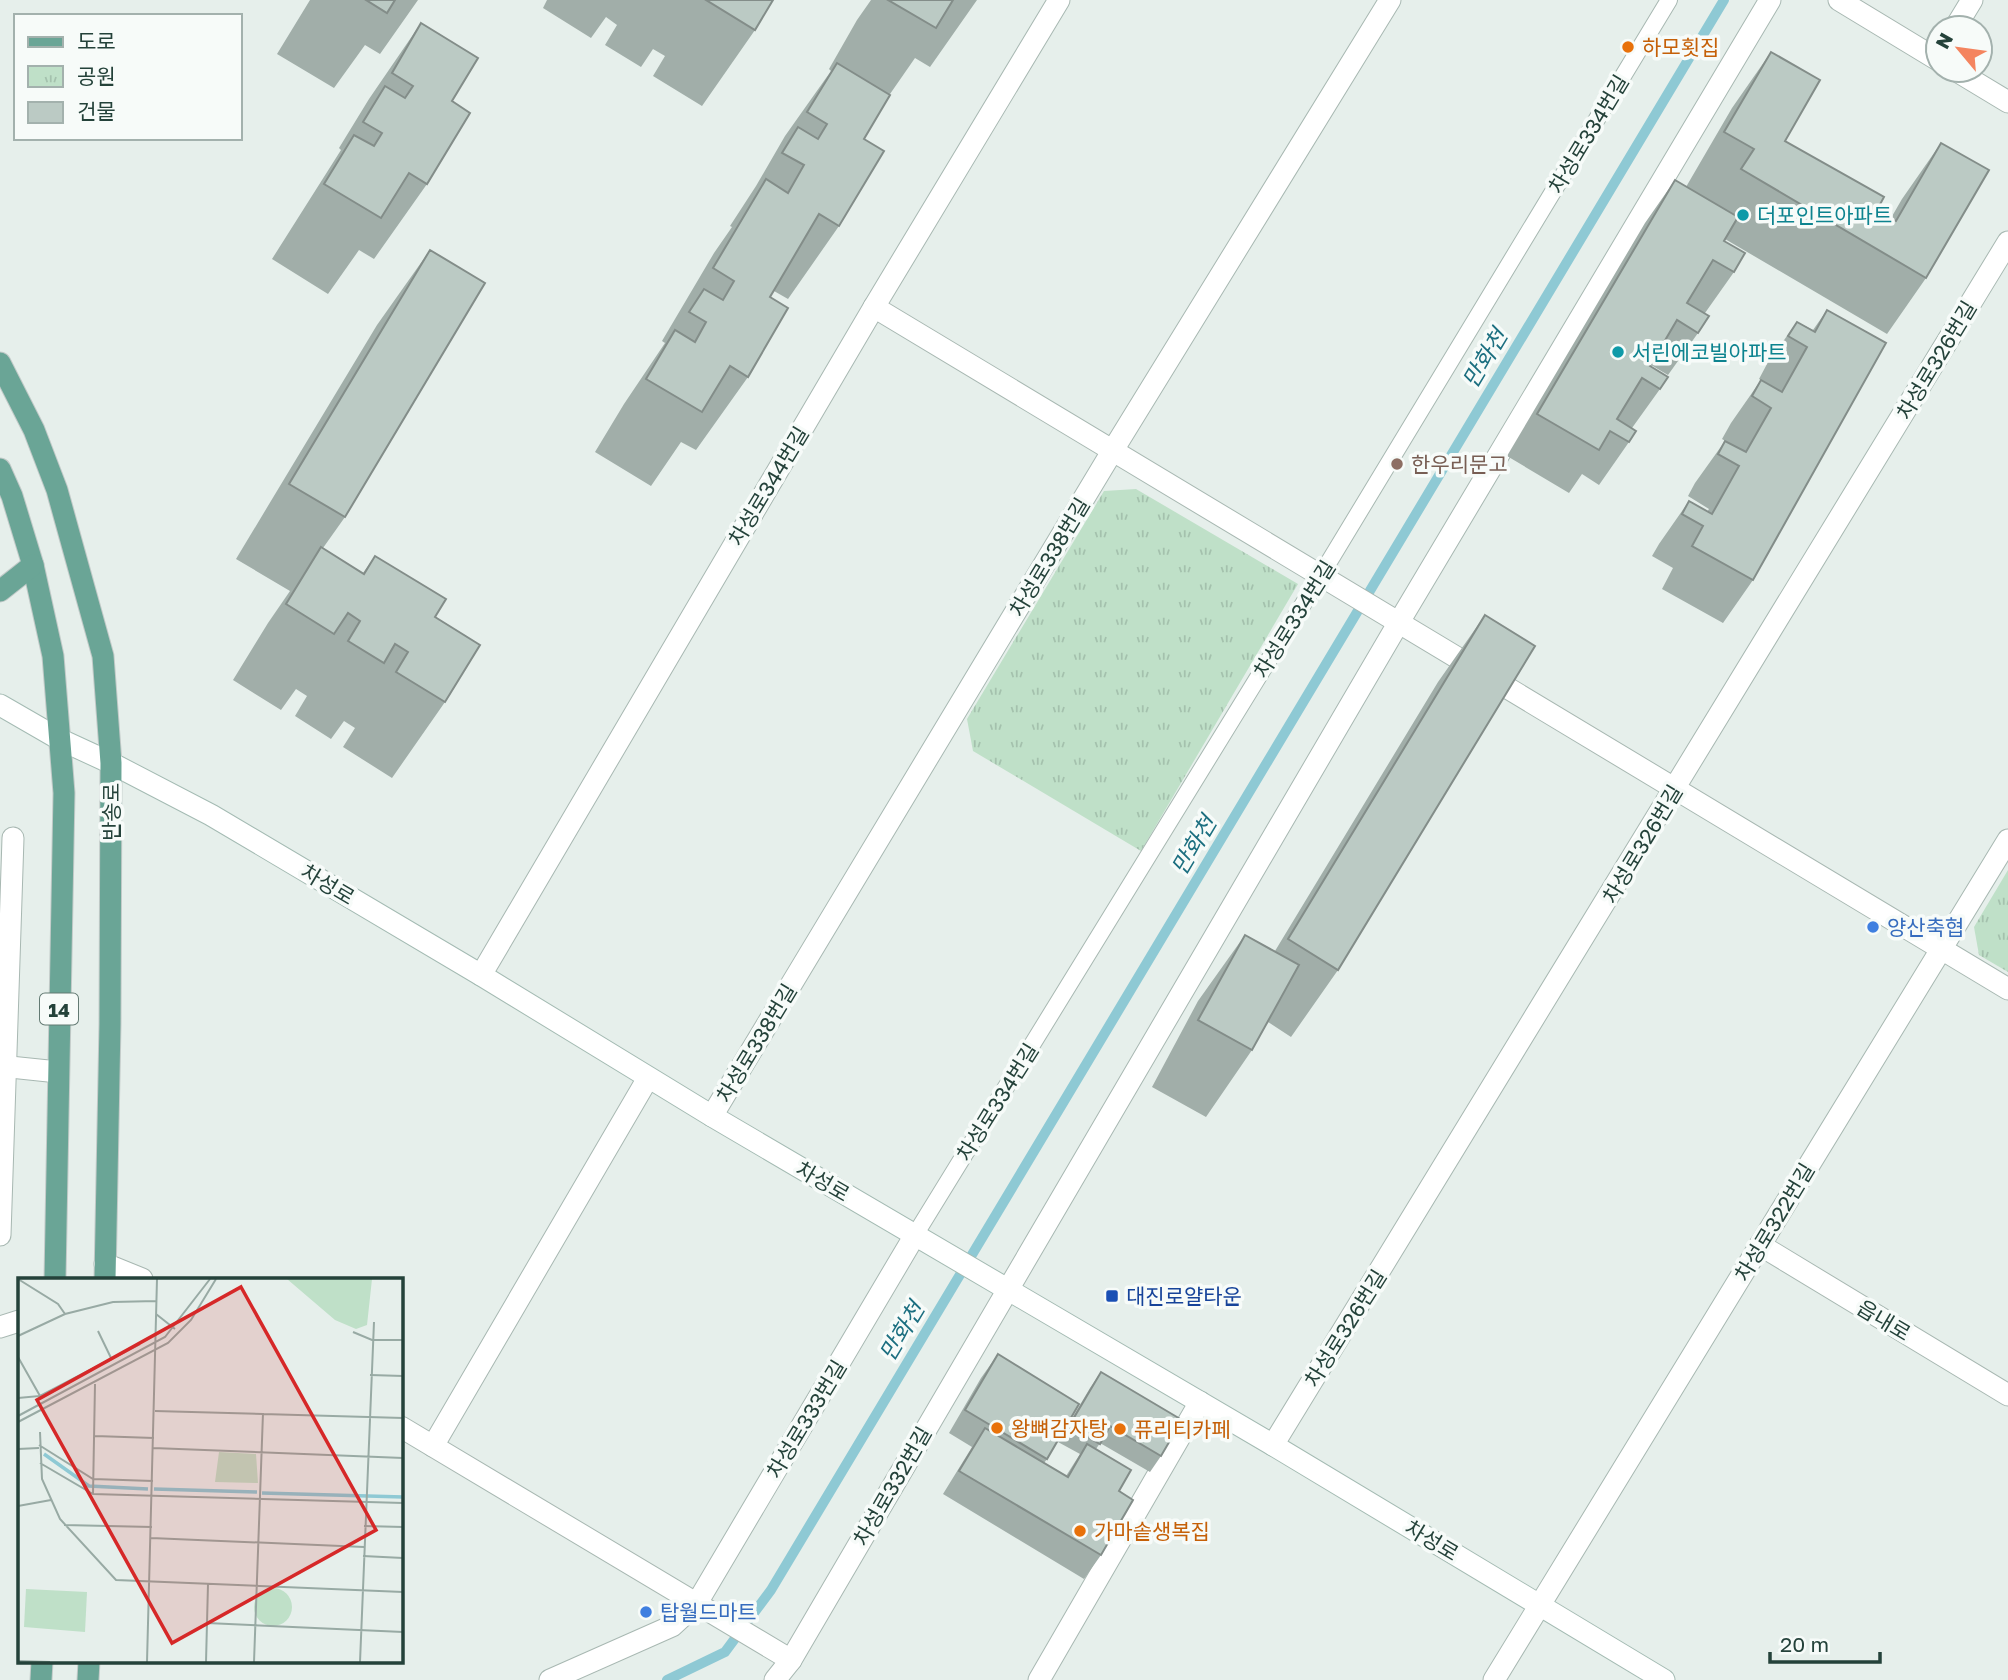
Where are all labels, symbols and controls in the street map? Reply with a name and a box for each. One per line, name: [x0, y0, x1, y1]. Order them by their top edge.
legend: [14, 14, 242, 140]
north arrow: [1924, 14, 1994, 84]
text: 도로: [77, 28, 116, 54]
text: N: [1930, 29, 1957, 52]
place label: 하모횟집: [1642, 34, 1719, 60]
marker: 하모횟집: [1620, 39, 1636, 55]
text: 공원: [77, 63, 116, 89]
street label: 차성로334번길: [1542, 70, 1634, 198]
text: 건물: [77, 98, 116, 124]
place label: 더포인트아파트: [1757, 202, 1892, 228]
marker: 더포인트아파트: [1735, 207, 1751, 223]
street label: 차성로326번길: [1890, 296, 1982, 424]
water label: 만화천: [1456, 321, 1514, 392]
place label: 서린에코빌아파트: [1632, 339, 1787, 365]
marker: 서린에코빌아파트: [1610, 344, 1626, 360]
street label: 차성로344번길: [722, 422, 814, 550]
place label: 한우리문고: [1411, 451, 1508, 477]
marker: 한우리문고: [1389, 456, 1405, 472]
street label: 차성로338번길: [1003, 493, 1095, 621]
street label: 차성로334번길: [1247, 555, 1341, 683]
street label: 차성로326번길: [1596, 780, 1688, 908]
street label: 반송로: [98, 783, 124, 841]
water label: 만화천: [1165, 808, 1223, 879]
street label: 차성로: [296, 858, 360, 910]
place label: 양산축협: [1887, 914, 1964, 940]
marker: 양산축협: [1865, 919, 1881, 935]
street label: 차성로338번길: [710, 979, 802, 1107]
road number: 14: [40, 993, 78, 1024]
street label: 차성로334번길: [950, 1038, 1044, 1166]
street label: 차성로: [791, 1155, 855, 1207]
street label: 차성로322번길: [1729, 1158, 1819, 1286]
street label: 차성로326번길: [1299, 1264, 1391, 1392]
inset map: [18, 1278, 402, 1662]
place label: 대진로얄타운: [1126, 1283, 1242, 1309]
marker: 대진로얄타운: [1104, 1288, 1120, 1304]
water label: 만화천: [873, 1294, 931, 1365]
street label: 읍내로: [1852, 1294, 1916, 1346]
street label: 차성로333번길: [760, 1355, 852, 1483]
place label: 왕뼈감자탕: [1011, 1415, 1108, 1441]
place label: 퓨리티카페: [1134, 1416, 1231, 1442]
marker: 왕뼈감자탕: [989, 1420, 1005, 1436]
marker: 퓨리티카페: [1112, 1421, 1128, 1437]
street label: 차성로332번길: [847, 1422, 937, 1550]
street label: 차성로: [1400, 1514, 1464, 1566]
place label: 가마솥생복집: [1094, 1518, 1210, 1544]
marker: 가마솥생복집: [1072, 1523, 1088, 1539]
place label: 탑월드마트: [660, 1599, 757, 1625]
marker: 탑월드마트: [638, 1604, 654, 1620]
scale bar: [1770, 1620, 1880, 1664]
text: 20 m: [1780, 1631, 1829, 1657]

